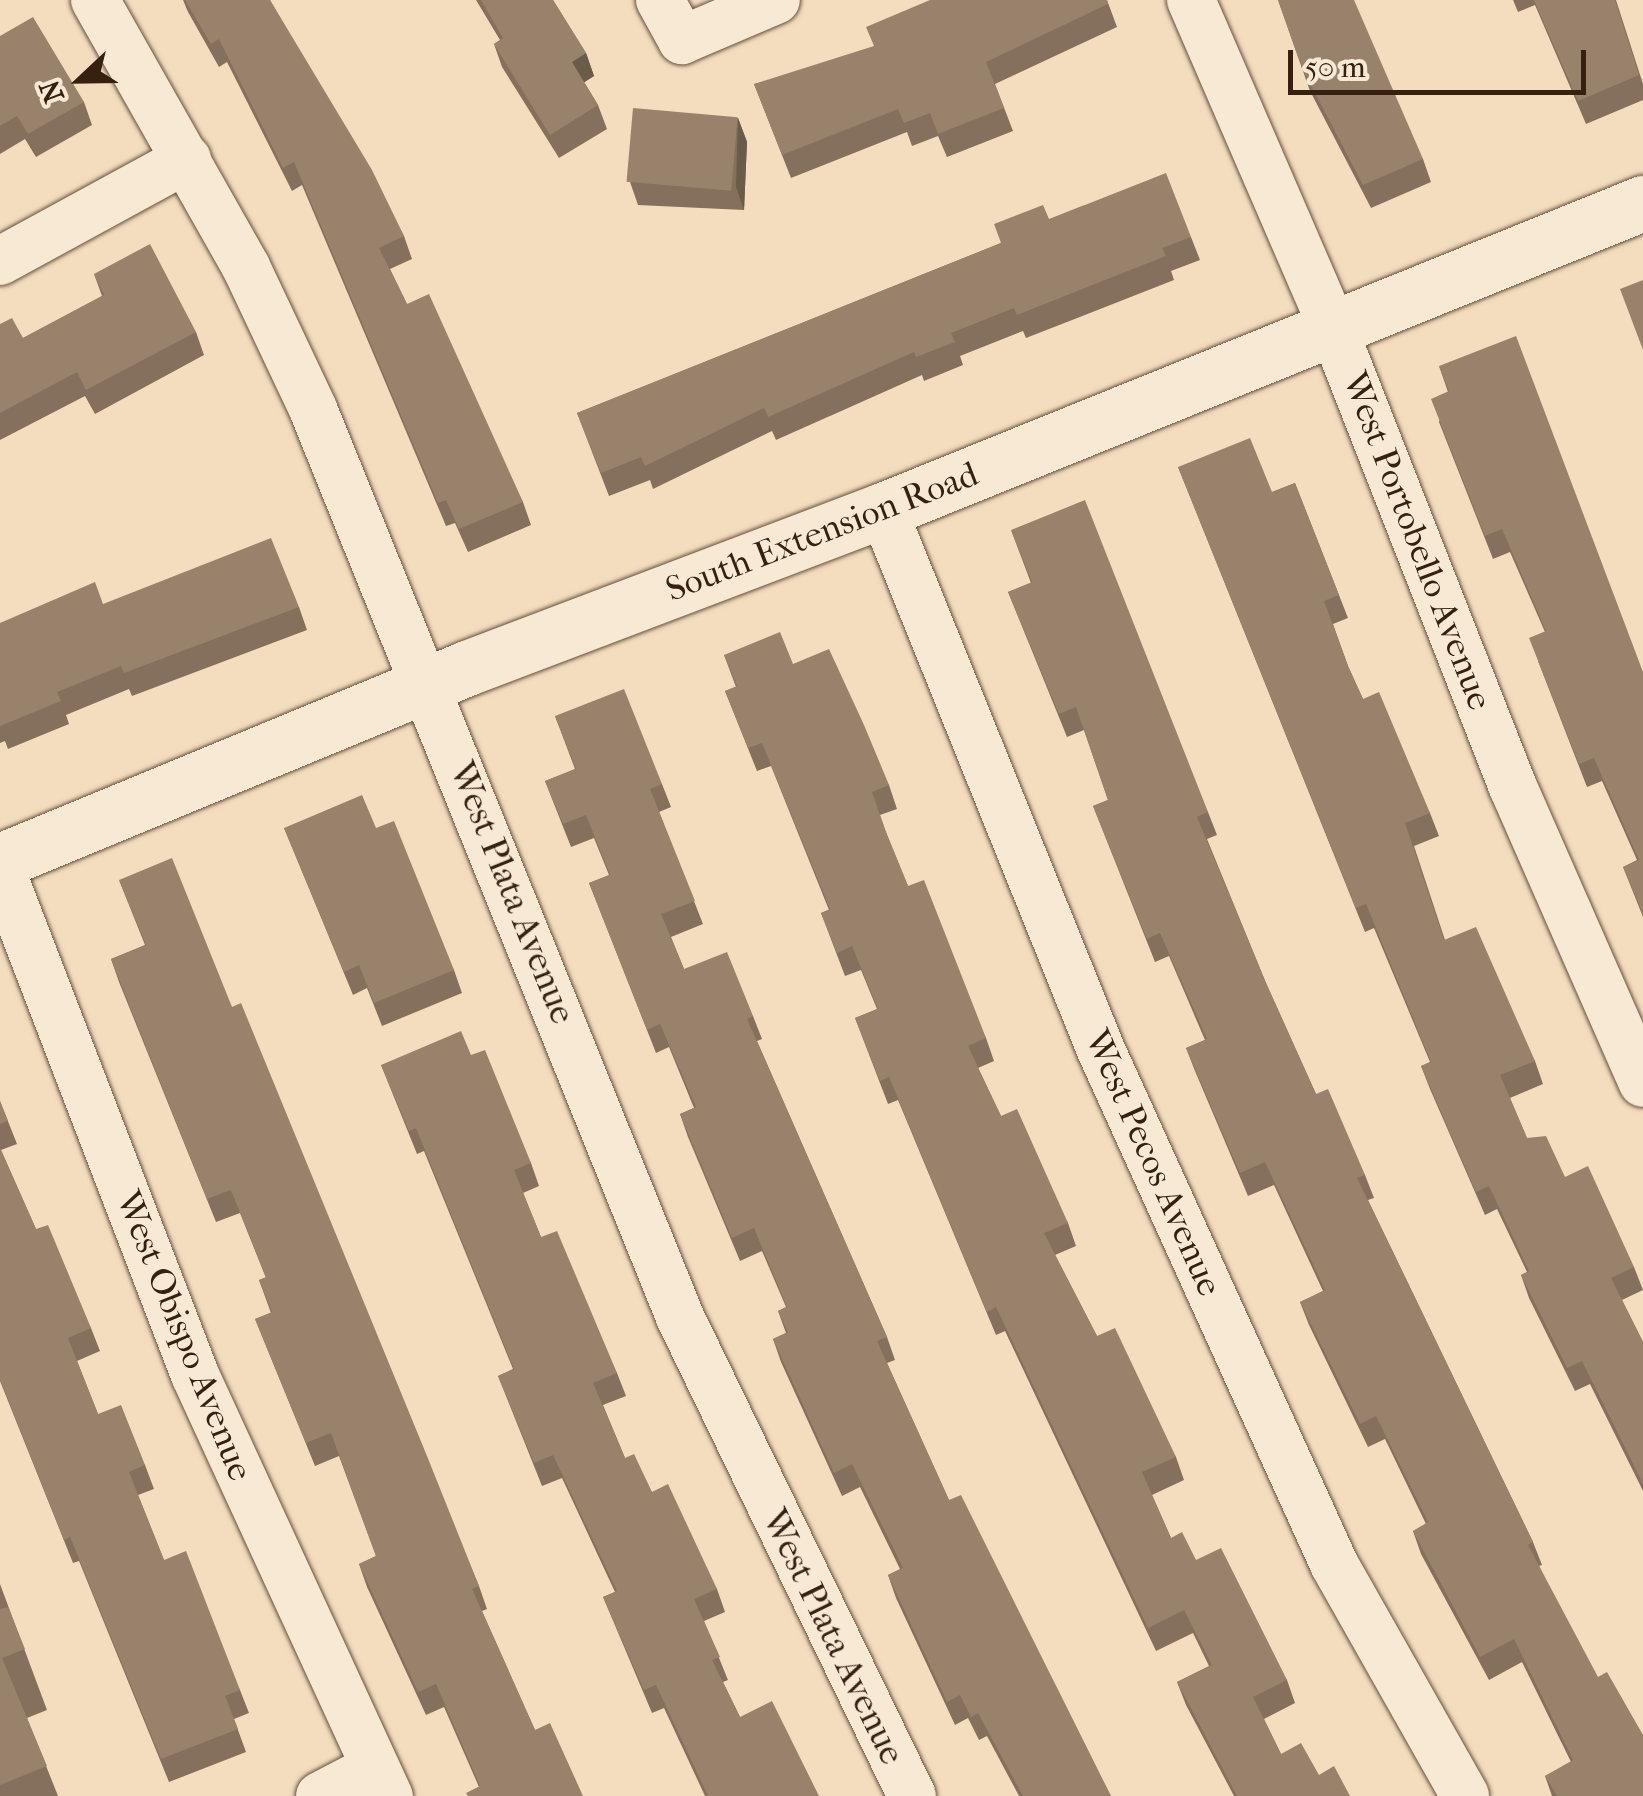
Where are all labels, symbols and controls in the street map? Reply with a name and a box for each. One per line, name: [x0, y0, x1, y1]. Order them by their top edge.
north arrow: [30, 30, 130, 130]
scale bar: [1293, 30, 1590, 92]
text: 50 m: [1305, 50, 1366, 85]
text: N: [32, 75, 71, 107]
street label: West Portobello Avenue: [1333, 366, 1501, 716]
street label: South Extension Road: [660, 453, 984, 611]
street label: West Plata Avenue: [440, 756, 584, 1030]
street label: West Pecos Avenue: [1076, 1024, 1230, 1302]
street label: West Obispo Avenue: [107, 1185, 261, 1487]
street label: West Plata Avenue: [753, 1503, 913, 1771]

